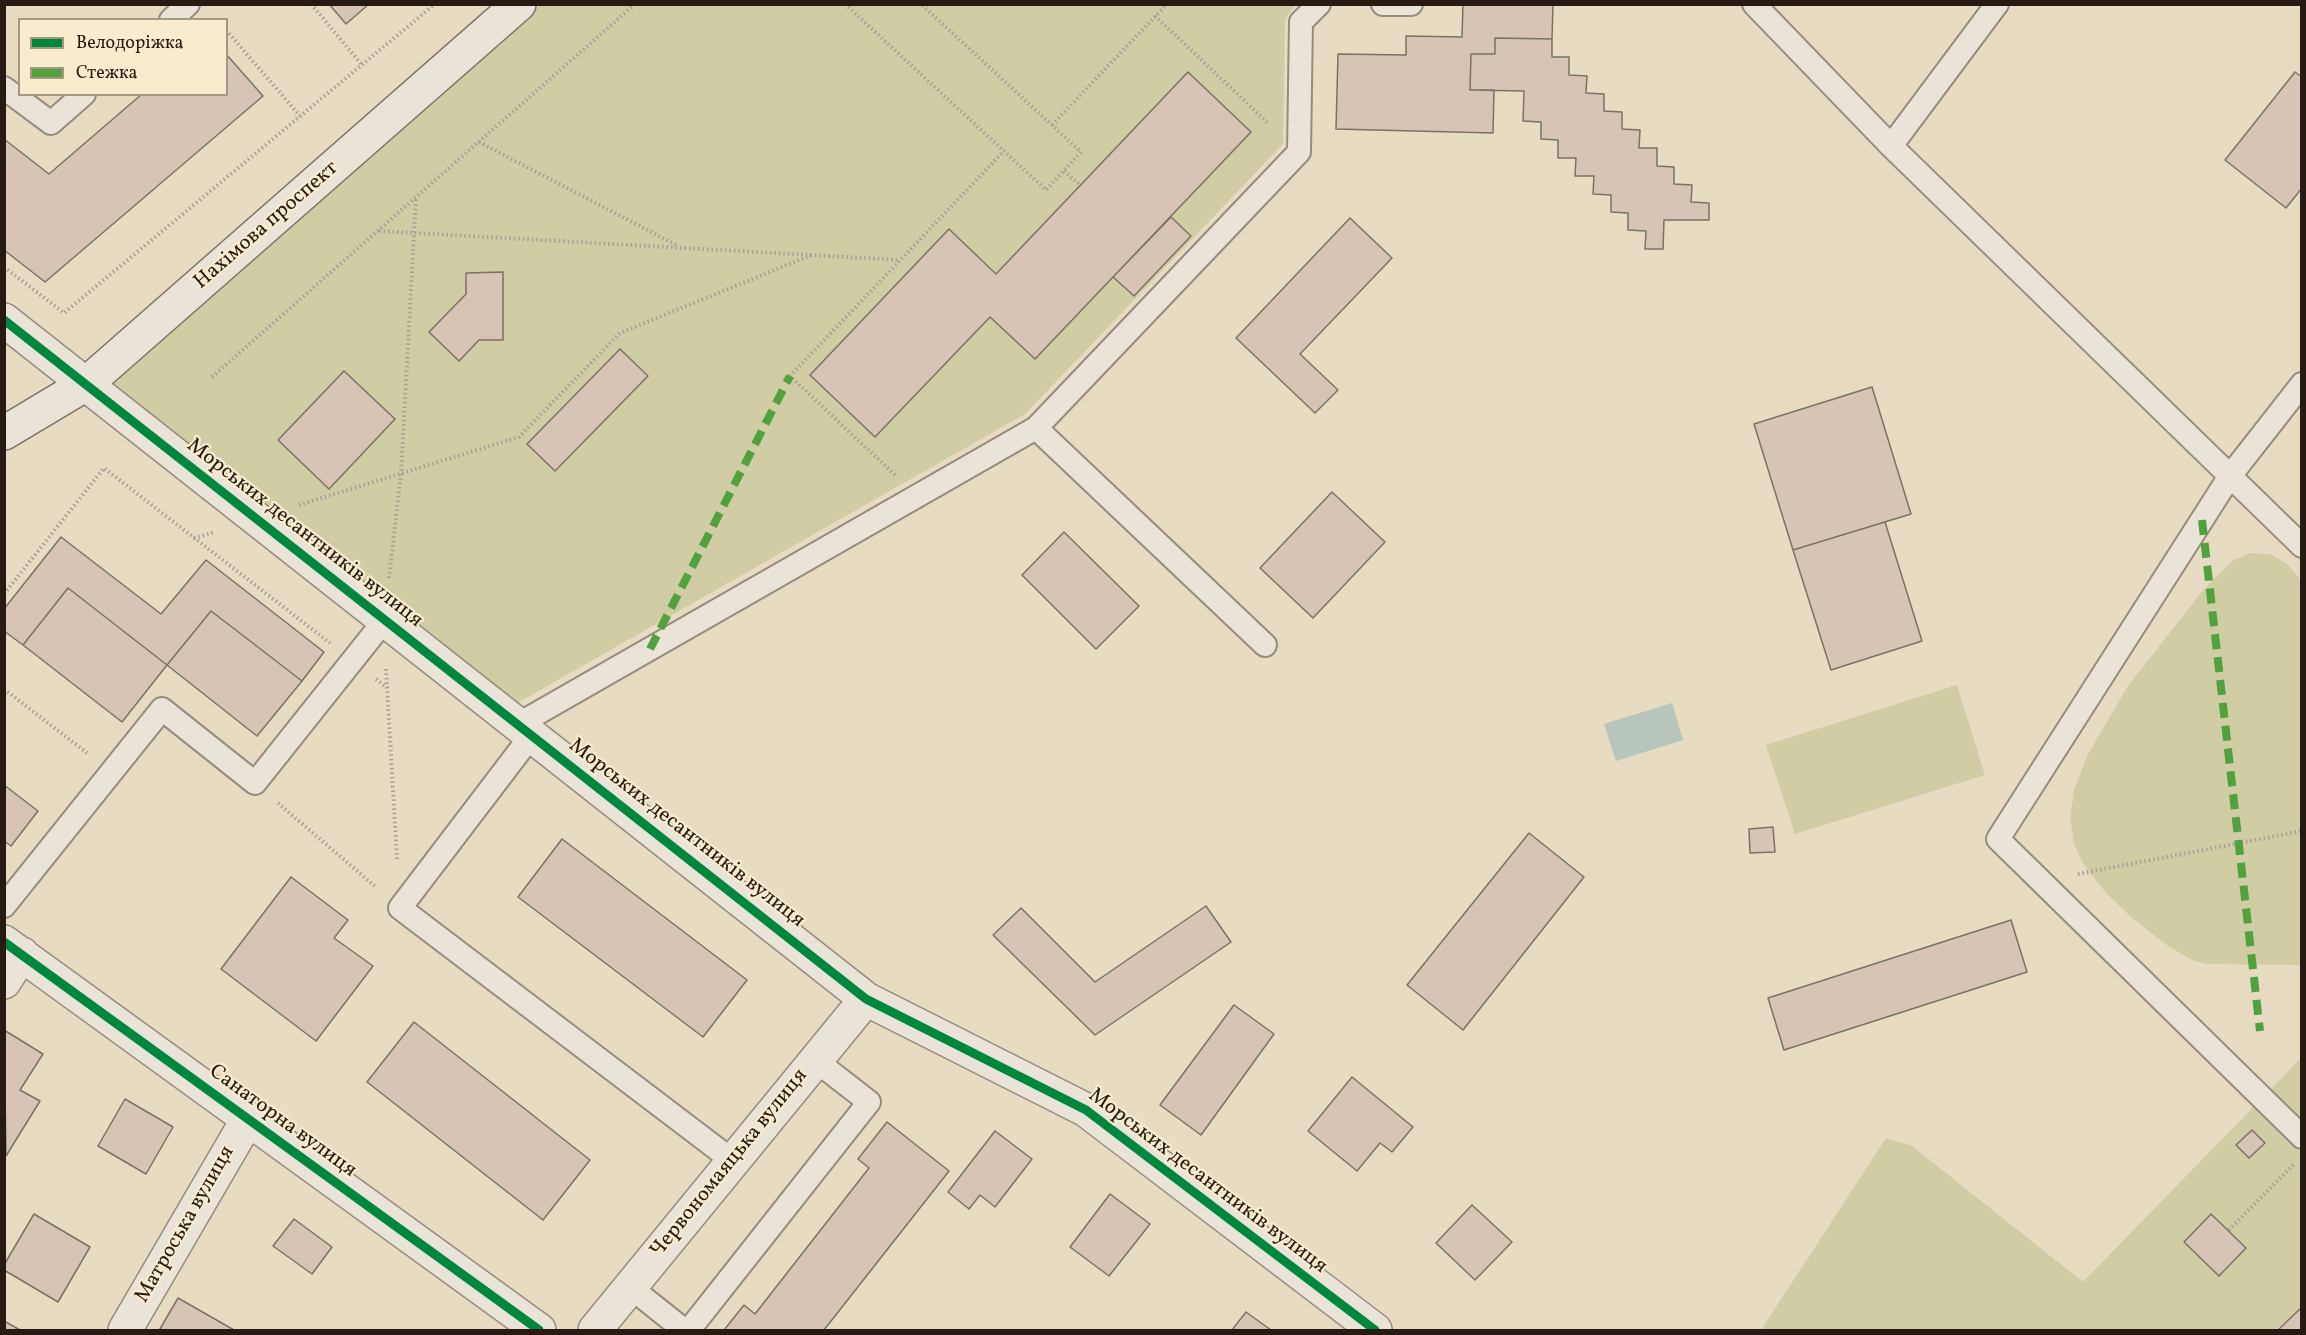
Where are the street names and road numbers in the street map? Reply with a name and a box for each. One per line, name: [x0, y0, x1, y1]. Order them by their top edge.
street label: Нахімова проспект: [190, 156, 344, 296]
street label: Морських десантників вулиця: [181, 434, 427, 634]
street label: Морських десантників вулиця: [563, 734, 809, 934]
street label: Санаторна вулиця: [203, 1060, 361, 1184]
street label: Червономаяцька вулиця: [646, 1064, 814, 1264]
street label: Морських десантників вулиця: [1083, 1084, 1331, 1280]
street label: Матроська вулиця: [131, 1142, 241, 1308]

